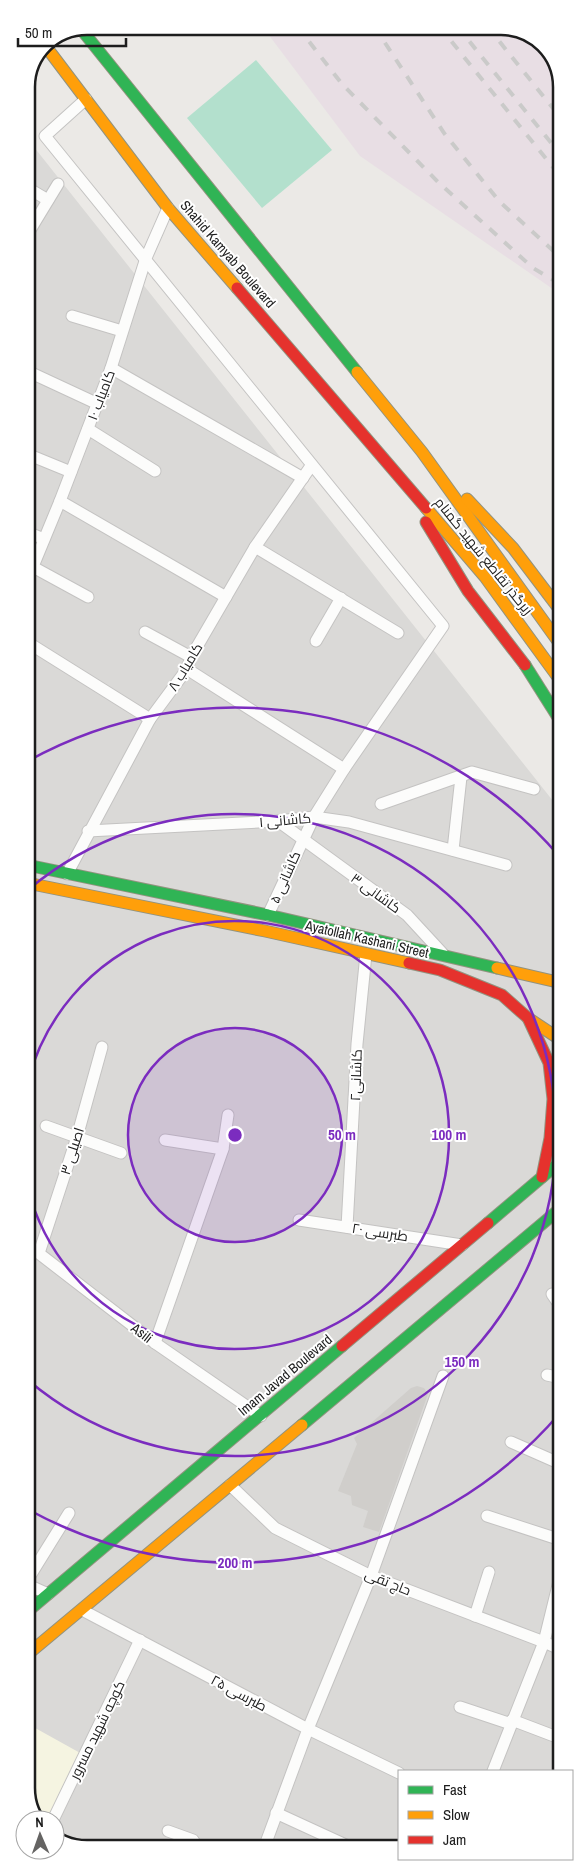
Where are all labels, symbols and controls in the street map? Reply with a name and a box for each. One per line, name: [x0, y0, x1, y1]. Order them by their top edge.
scale bar: [18, 15, 125, 47]
text: 50 m: [25, 22, 52, 43]
street label: Shahid Kamyab Boulevard: [176, 197, 280, 311]
street label: کامیاب ۱۰: [83, 367, 119, 423]
street label: زیرگذر تقاطع شهید گمنام: [430, 494, 537, 619]
street label: کامیاب ۸: [164, 640, 206, 694]
street label: کاشانی ۱: [258, 809, 312, 831]
street label: کاشانی ۵: [265, 848, 305, 906]
street label: کاشانی ۳: [348, 869, 404, 917]
street label: Ayatollah Kashani Street: [303, 916, 430, 962]
street label: کاشانی۲: [346, 1049, 366, 1101]
text: 50 m: [328, 1124, 356, 1145]
text: 100 m: [432, 1124, 466, 1145]
street label: اصیلی ۳: [56, 1125, 88, 1177]
centre of rings: [226, 1126, 244, 1144]
street label: طبرسی ۲۰: [351, 1219, 409, 1245]
street label: Asili: [127, 1318, 156, 1347]
street label: Imam Javad Boulevard: [234, 1330, 336, 1420]
text: 150 m: [445, 1351, 479, 1372]
text: 200 m: [218, 1552, 252, 1573]
street label: حاج تقی: [362, 1565, 414, 1599]
street label: طبرسی ۲۵: [208, 1671, 270, 1715]
street label: کوچه شهید مسرور: [65, 1678, 130, 1784]
legend: [398, 1770, 573, 1860]
text: Fast: [443, 1779, 467, 1800]
text: Slow: [443, 1804, 470, 1825]
north arrow: [15, 1810, 65, 1860]
text: N: [35, 1813, 44, 1831]
text: Jam: [443, 1829, 466, 1850]

